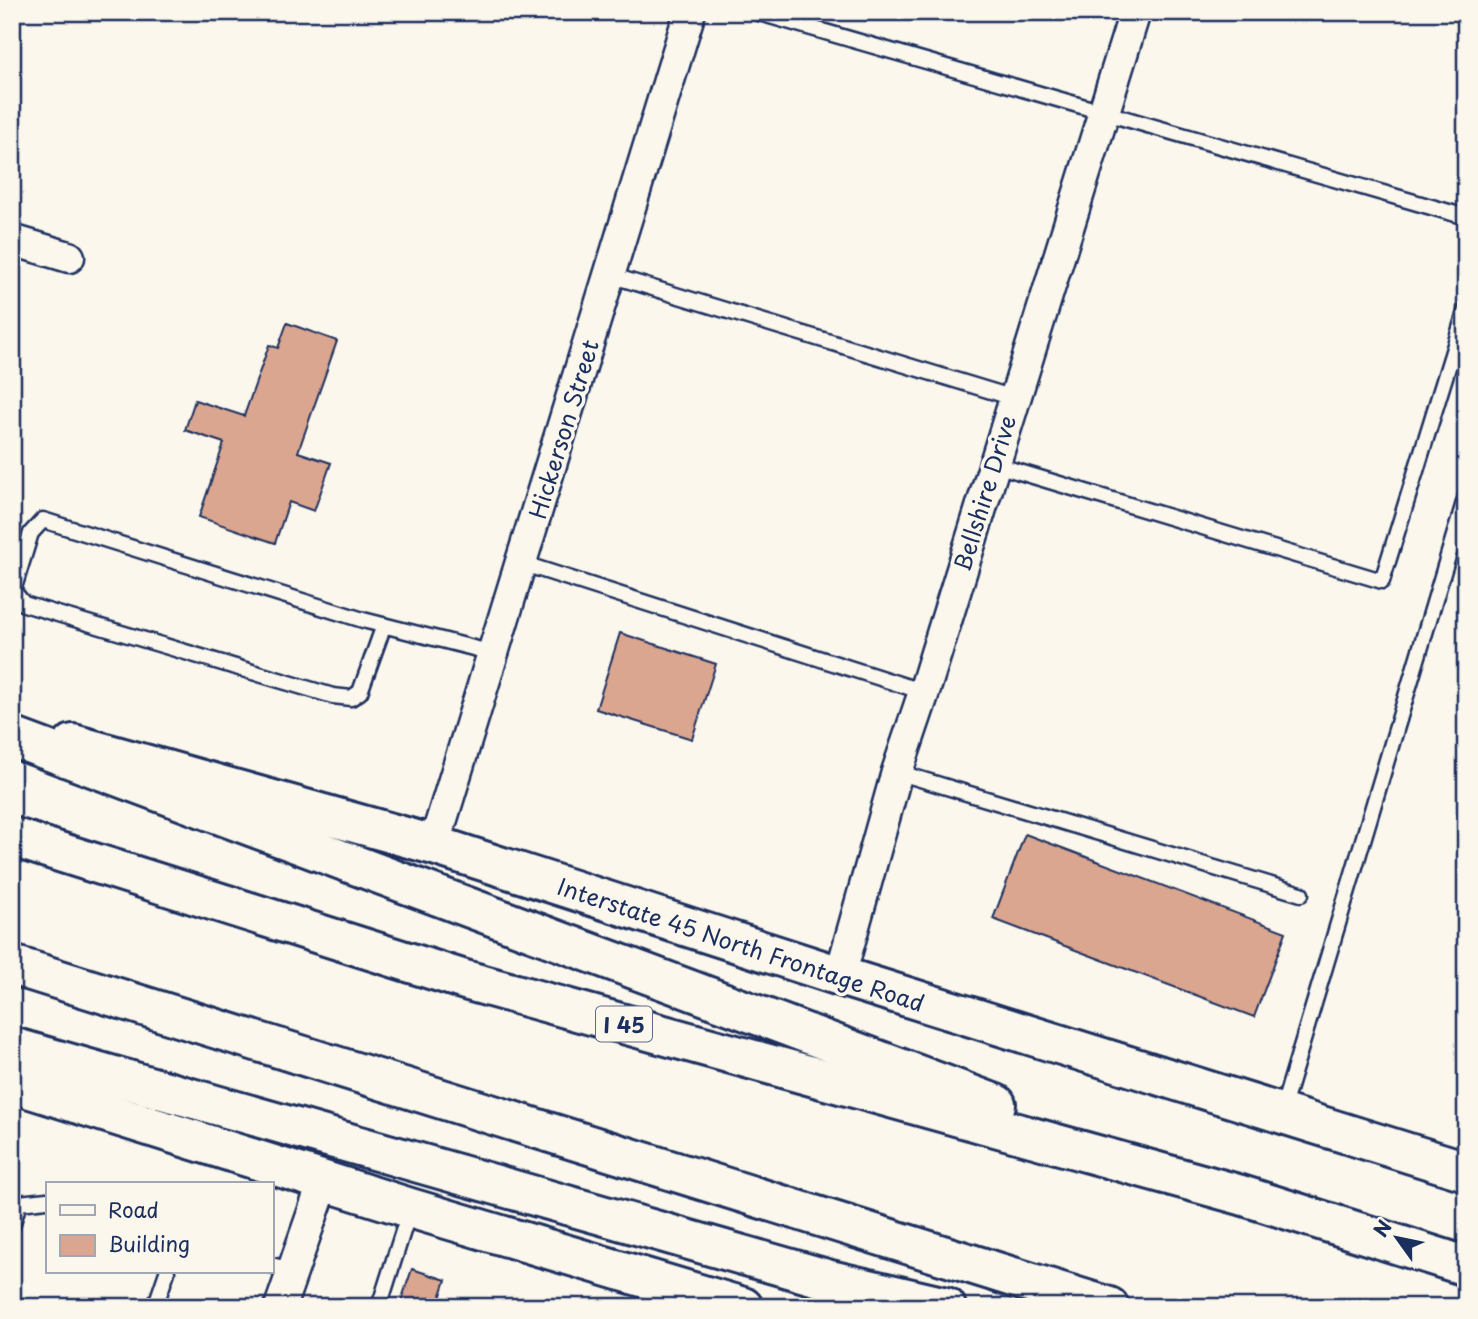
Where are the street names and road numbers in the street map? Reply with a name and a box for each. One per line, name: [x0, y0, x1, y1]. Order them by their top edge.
street label: Hickerson Street: [519, 335, 607, 523]
street label: Bellshire Drive: [944, 411, 1024, 575]
street label: Interstate 45 North Frontage Road: [553, 868, 929, 1020]
road number: I 45: [596, 1006, 652, 1042]

